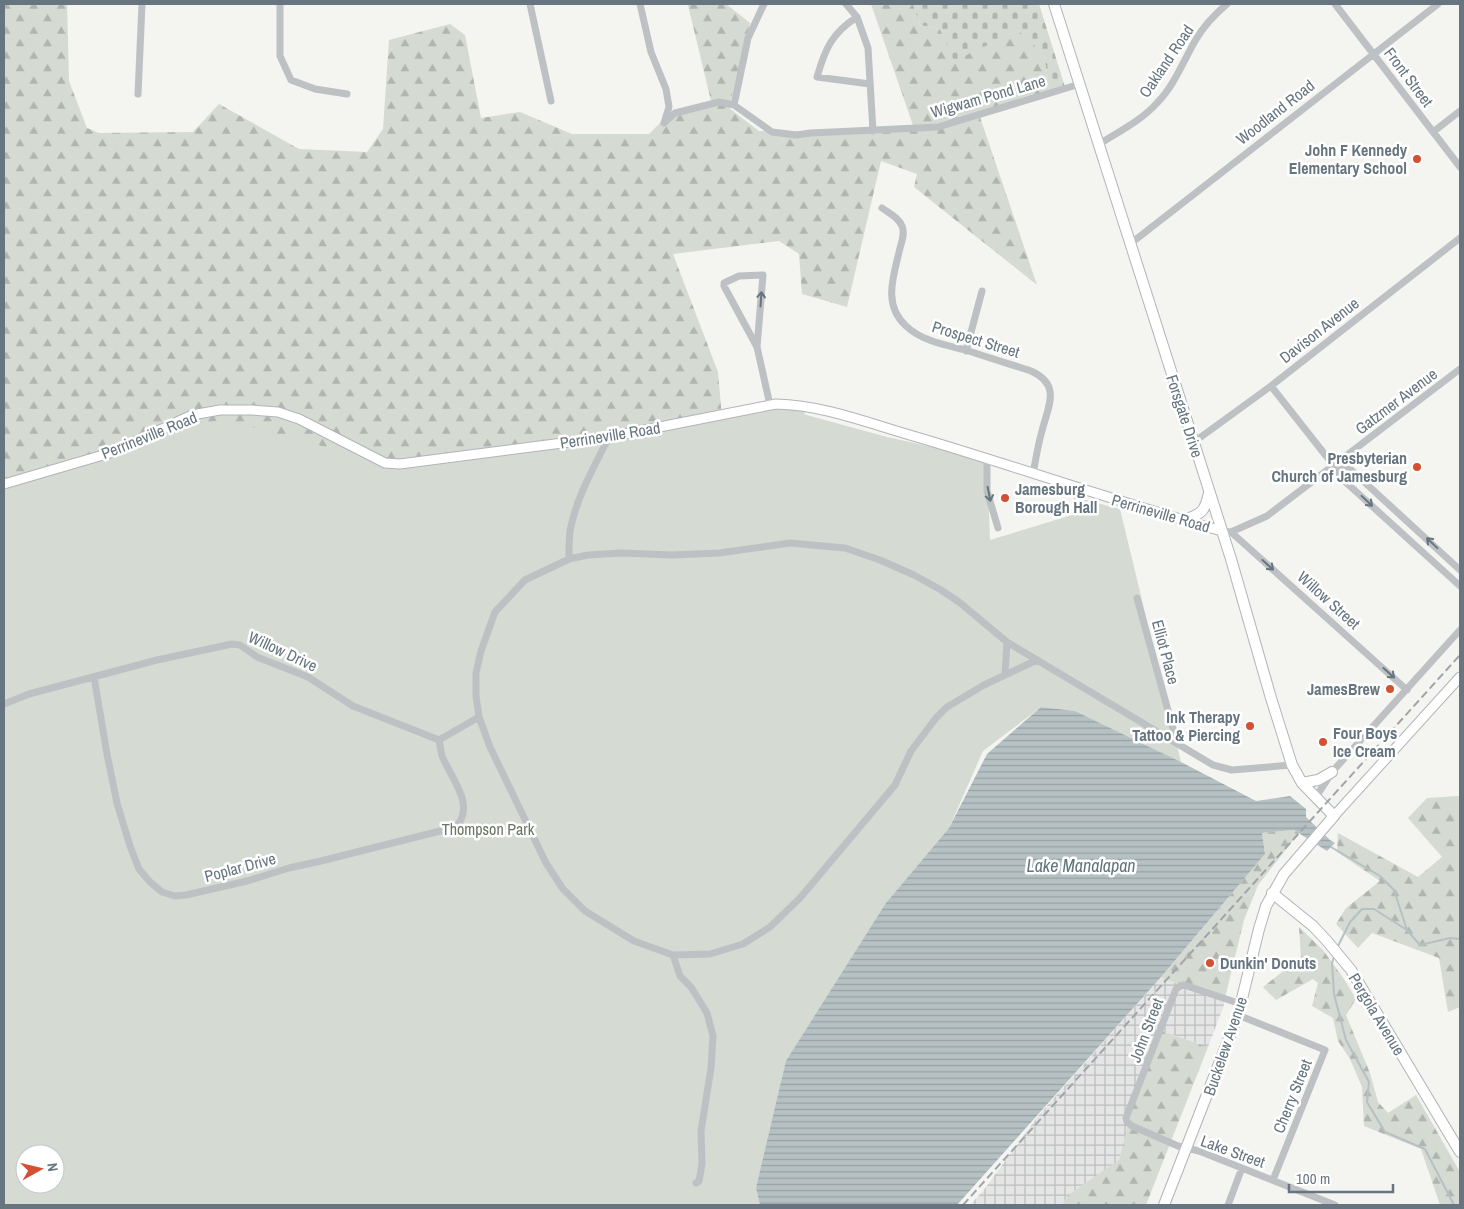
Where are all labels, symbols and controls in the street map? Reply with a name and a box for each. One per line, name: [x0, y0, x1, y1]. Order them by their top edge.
street label: Oakland Road: [1133, 20, 1199, 102]
street label: Front Street: [1379, 43, 1439, 112]
street label: Wigwam Pond Lane: [928, 69, 1048, 123]
street label: Woodland Road: [1231, 74, 1319, 150]
place label: John F Kennedy Elementary School: [1289, 139, 1408, 179]
marker: John F Kennedy Elementary School: [1411, 153, 1423, 165]
one-way arrow: [756, 291, 766, 307]
street label: Davison Avenue: [1275, 292, 1363, 368]
street label: Prospect Street: [930, 315, 1023, 363]
street label: Gatzmer Avenue: [1350, 363, 1442, 439]
street label: Forsgate Drive: [1161, 372, 1209, 460]
street label: Perrineville Road: [98, 406, 200, 464]
street label: Perrineville Road: [558, 416, 662, 454]
place label: Presbyterian Church of Jamesburg: [1271, 447, 1407, 487]
marker: Presbyterian Church of Jamesburg: [1411, 461, 1423, 473]
place label: Jamesburg Borough Hall: [1015, 478, 1097, 518]
one-way arrow: [985, 486, 994, 502]
street label: Perrineville Road: [1109, 488, 1213, 538]
marker: Jamesburg Borough Hall: [999, 492, 1011, 504]
one-way arrow: [1360, 495, 1373, 507]
one-way arrow: [1426, 537, 1439, 549]
one-way arrow: [1261, 559, 1274, 570]
street label: Willow Street: [1293, 566, 1365, 634]
street label: Elliot Place: [1147, 617, 1185, 687]
street label: Willow Drive: [245, 625, 321, 677]
one-way arrow: [1382, 667, 1395, 679]
place label: JamesBrew: [1307, 678, 1381, 700]
marker: JamesBrew: [1384, 683, 1396, 695]
place label: Ink Therapy Tattoo & Piercing: [1132, 706, 1241, 746]
marker: Ink Therapy Tattoo & Piercing: [1244, 720, 1256, 732]
place label: Four Boys Ice Cream: [1333, 722, 1397, 762]
marker: Four Boys Ice Cream: [1317, 736, 1329, 748]
park label: Thompson Park: [442, 818, 535, 840]
street label: Poplar Drive: [202, 847, 278, 887]
water label: Lake Manalapan: [1026, 853, 1136, 878]
place label: Dunkin' Donuts: [1220, 952, 1316, 974]
marker: Dunkin' Donuts: [1204, 957, 1216, 969]
street label: Pergola Avenue: [1344, 969, 1410, 1059]
street label: John Street: [1124, 994, 1168, 1065]
street label: Buckelew Avenue: [1198, 994, 1252, 1098]
street label: Cherry Street: [1267, 1055, 1317, 1136]
street label: Lake Street: [1198, 1129, 1269, 1173]
north arrow: [15, 1144, 65, 1194]
text: N: [43, 1162, 62, 1173]
scale bar: [1289, 1162, 1393, 1194]
text: 100 m: [1296, 1168, 1330, 1189]

